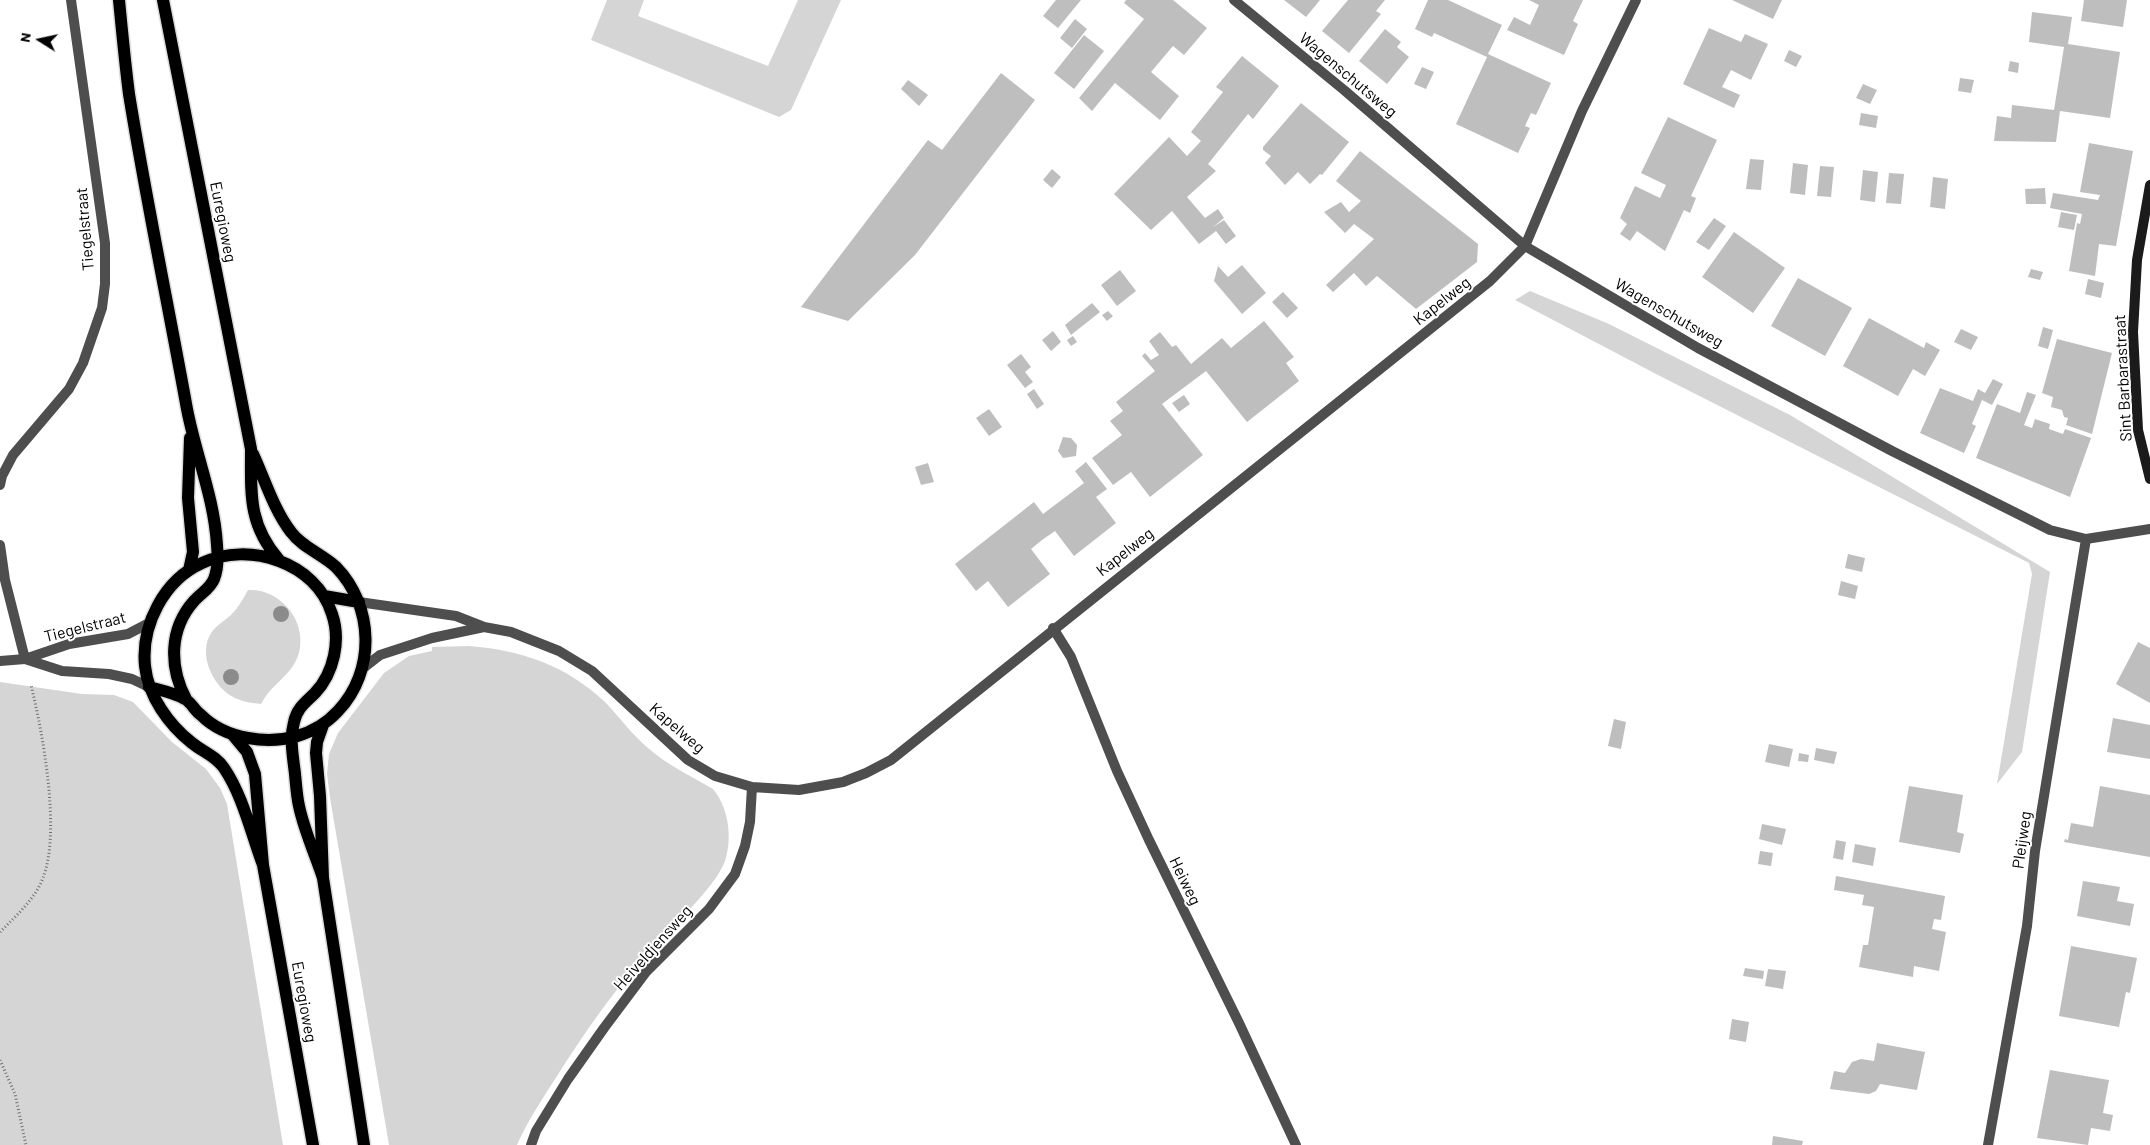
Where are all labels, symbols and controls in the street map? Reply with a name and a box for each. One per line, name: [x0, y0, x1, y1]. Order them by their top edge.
north arrow: [15, 15, 65, 65]
street label: Wagenschutsweg: [1295, 29, 1401, 121]
text: N: [16, 31, 34, 43]
street label: Euregioweg: [206, 180, 240, 264]
street label: Tiegelstraat: [72, 186, 98, 272]
street label: Kapelweg: [1410, 273, 1474, 329]
street label: Wagenschutsweg: [1611, 274, 1727, 352]
street label: Sint Barbarastraat: [2110, 314, 2136, 442]
street label: Kapelweg: [1093, 524, 1157, 580]
street label: Tiegelstraat: [42, 608, 128, 646]
street label: Kapelweg: [645, 699, 709, 757]
street label: Pleijweg: [2008, 810, 2036, 870]
street label: Heiweg: [1165, 854, 1205, 908]
street label: Heiveldjensweg: [610, 901, 696, 995]
street label: Euregioweg: [287, 960, 321, 1044]

